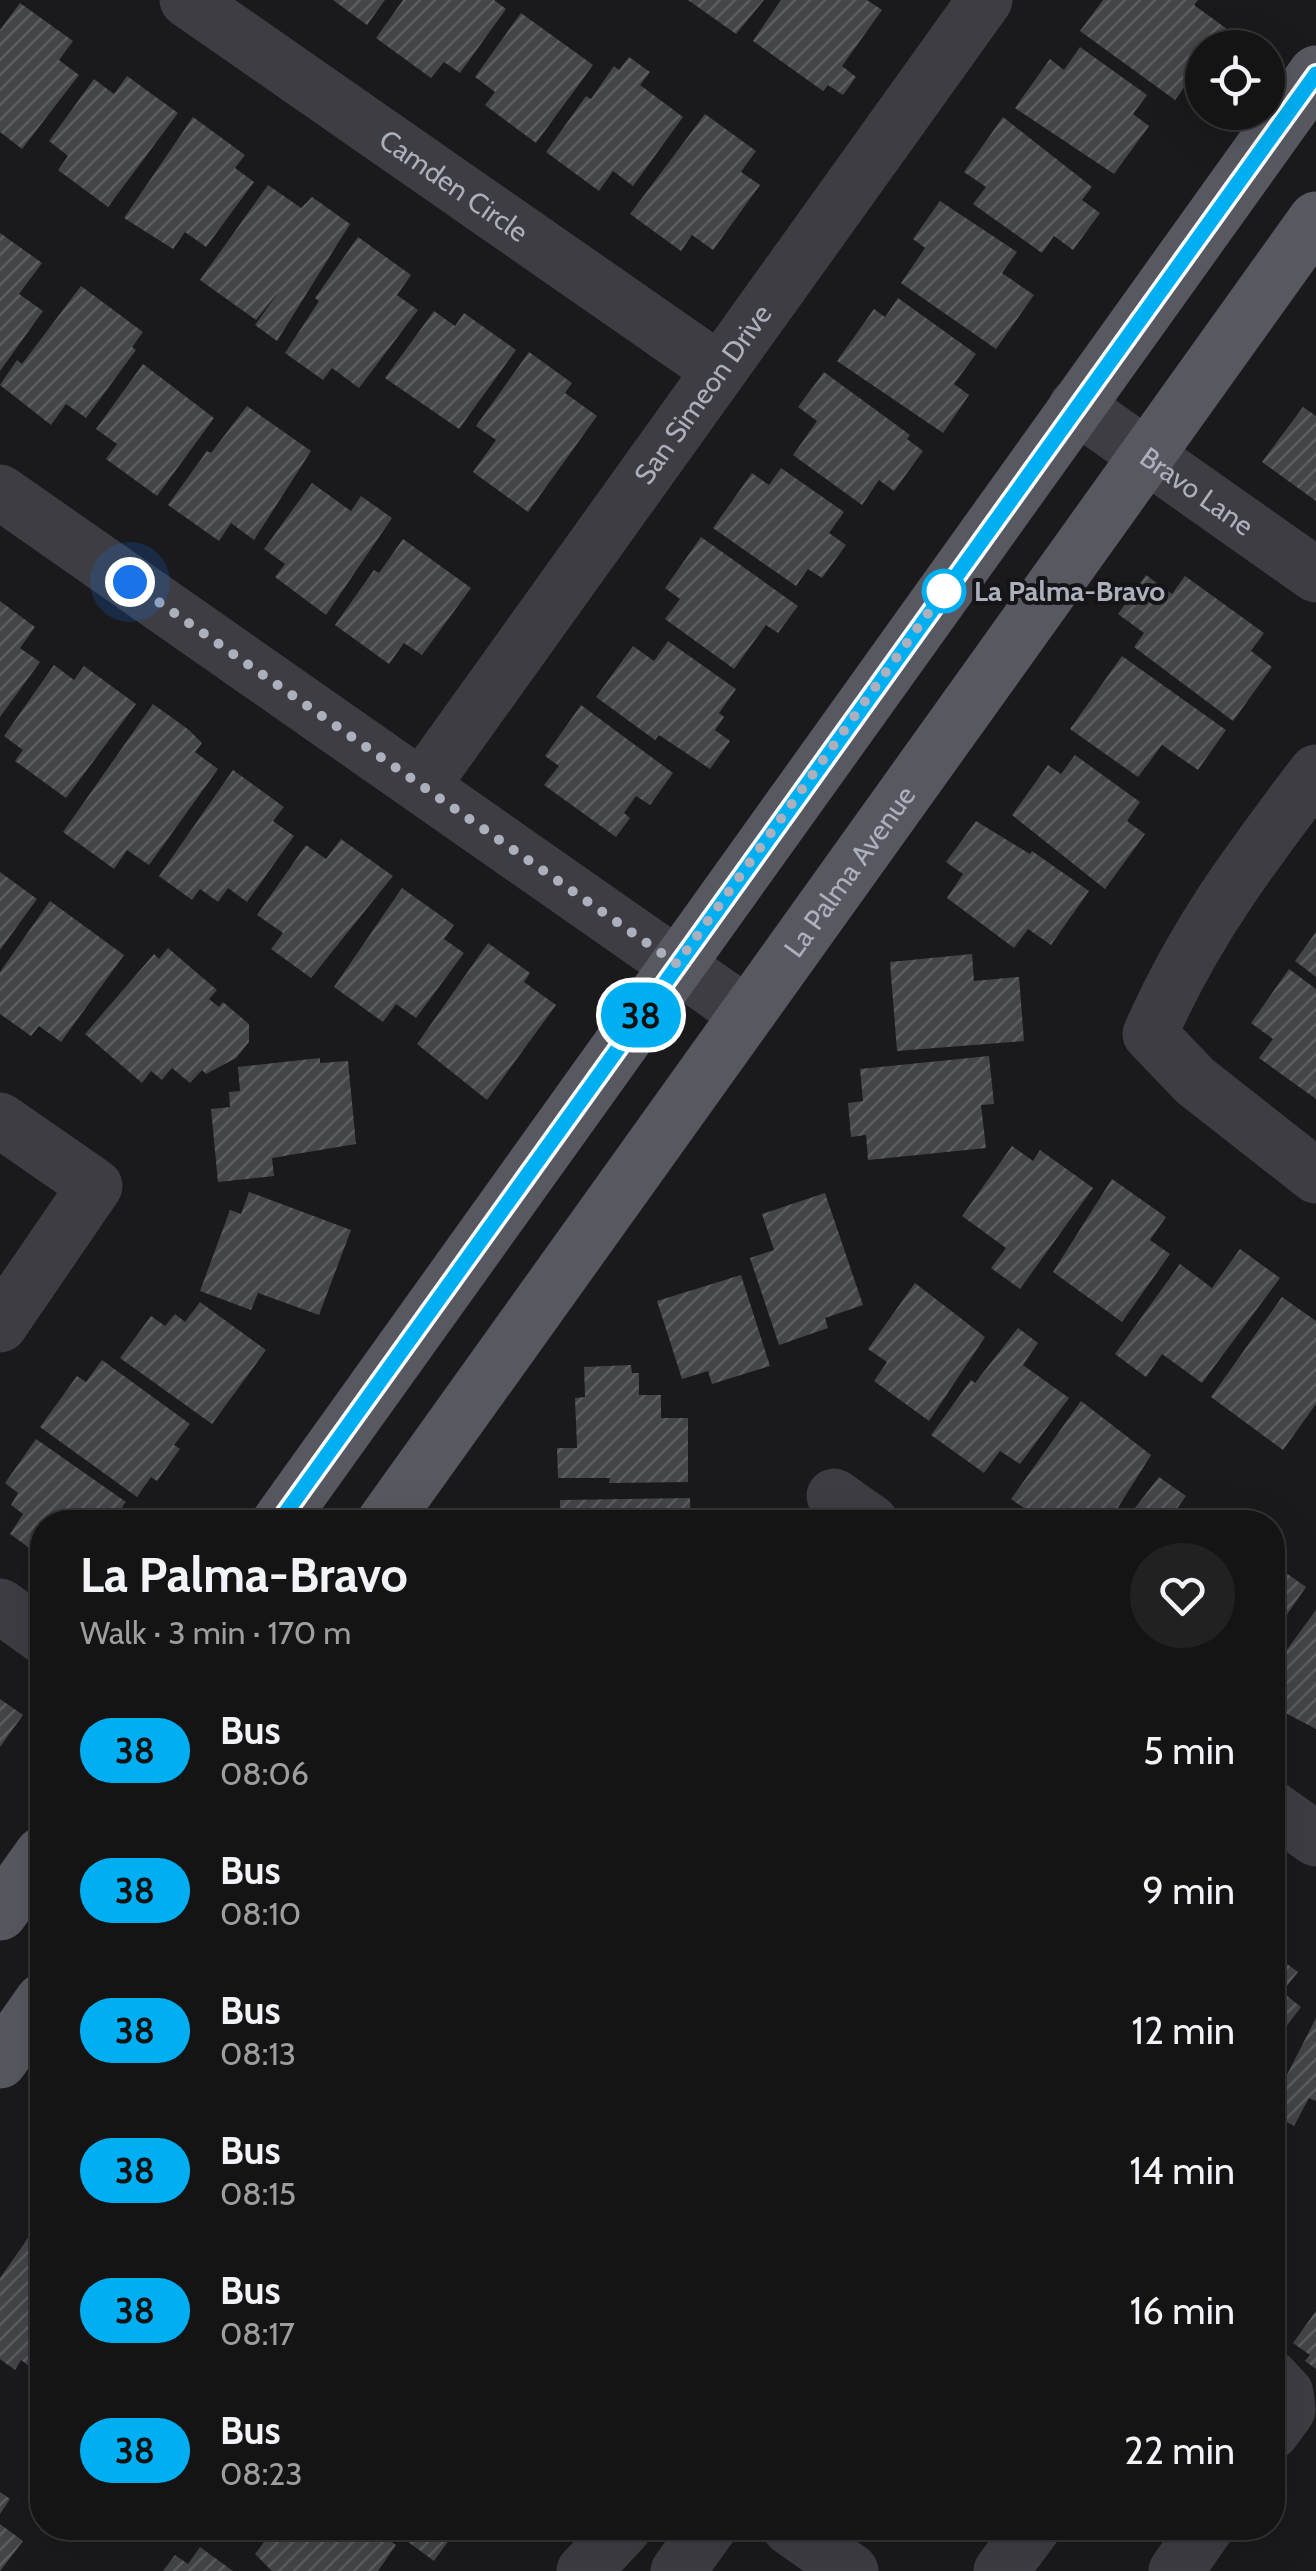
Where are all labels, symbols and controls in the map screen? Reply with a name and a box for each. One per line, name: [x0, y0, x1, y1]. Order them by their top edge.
map controls: [1185, 30, 1285, 130]
button: locate: [1185, 30, 1285, 130]
street label: Camden Circle: [373, 122, 535, 249]
street label: San Simeon Drive: [627, 298, 779, 491]
street label: Bravo Lane: [1134, 440, 1260, 543]
your location: [105, 557, 155, 607]
marker: La Palma-Bravo: [923, 570, 965, 612]
place label: La Palma-Bravo: [974, 574, 1165, 608]
street label: La Palma Avenue: [777, 779, 922, 964]
line badge: 38: [596, 982, 686, 1048]
text: 38: [621, 994, 661, 1037]
button: heart: [1130, 1543, 1235, 1648]
text: La Palma-Bravo: [80, 1546, 408, 1604]
text: Walk · 3 min · 170 m: [80, 1613, 351, 1652]
text: Bus: [220, 1707, 281, 1754]
text: 5 min: [1143, 1727, 1235, 1774]
text: 38: [115, 1729, 155, 1772]
text: 08:06: [220, 1754, 309, 1793]
text: Bus: [220, 1847, 281, 1894]
text: 9 min: [1142, 1867, 1235, 1914]
text: 38: [115, 1869, 155, 1912]
text: 08:10: [220, 1894, 301, 1933]
text: Bus: [220, 1987, 281, 2034]
text: 12 min: [1132, 2007, 1235, 2054]
text: 38: [115, 2009, 155, 2052]
text: 08:13: [220, 2034, 296, 2073]
text: Bus: [220, 2127, 281, 2174]
text: 14 min: [1129, 2147, 1235, 2194]
text: 38: [115, 2149, 155, 2192]
text: 08:15: [220, 2174, 296, 2213]
text: Bus: [220, 2267, 281, 2314]
text: 16 min: [1130, 2287, 1235, 2334]
text: 38: [115, 2289, 155, 2332]
text: 08:17: [220, 2314, 295, 2353]
text: Bus: [220, 2407, 281, 2454]
text: 22 min: [1124, 2427, 1235, 2474]
text: 38: [115, 2429, 155, 2472]
text: 08:23: [220, 2454, 302, 2493]

